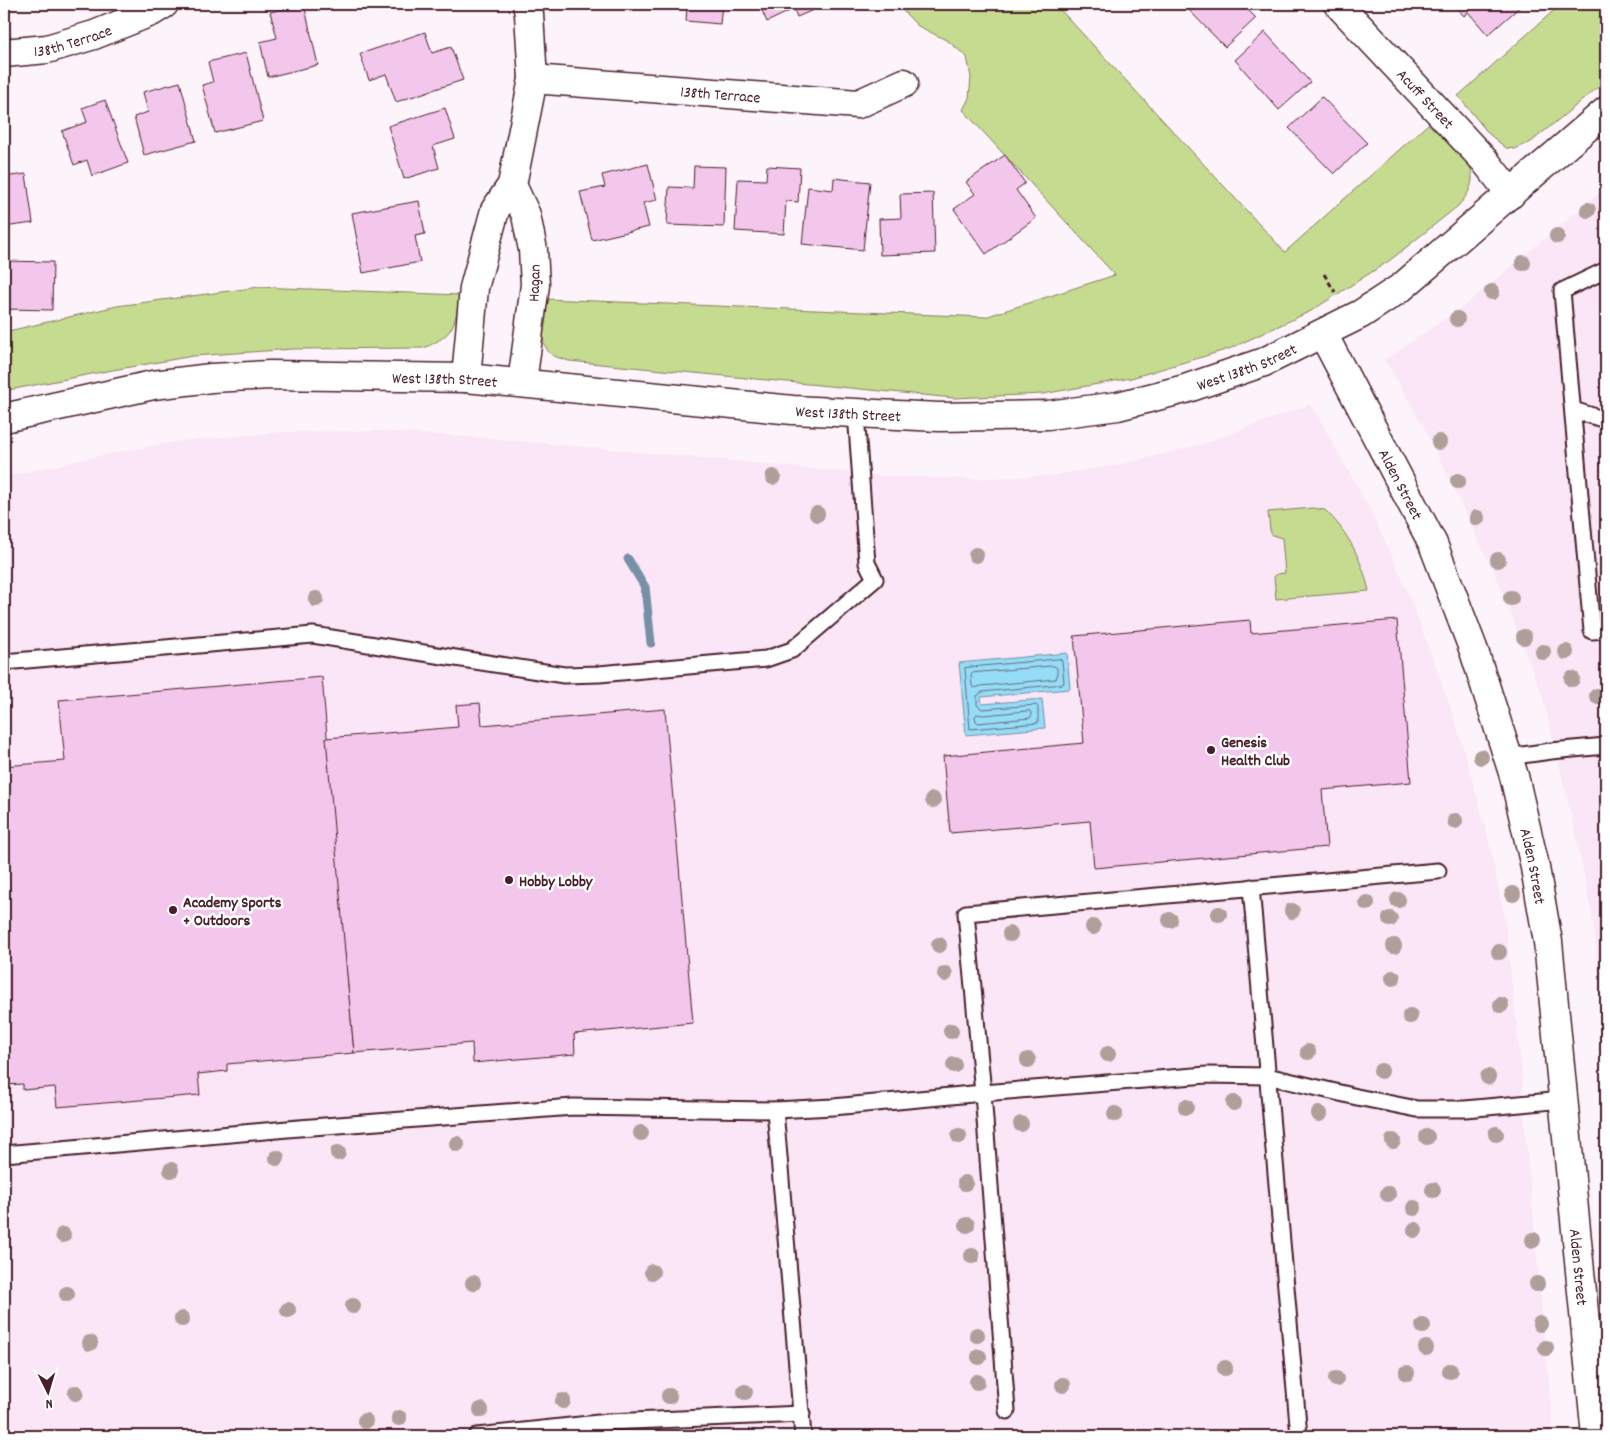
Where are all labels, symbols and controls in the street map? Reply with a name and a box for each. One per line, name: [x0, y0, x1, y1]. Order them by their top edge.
street label: 138th Terrace: [33, 20, 116, 64]
street label: Acuff Street: [1390, 64, 1459, 135]
street label: 138th Terrace: [679, 81, 761, 110]
street label: Hagan: [523, 264, 548, 302]
street label: West 138th Street: [1194, 339, 1301, 398]
street label: West 138th Street: [392, 368, 498, 395]
street label: West 138th Street: [795, 401, 901, 429]
street label: Alden Street: [1371, 445, 1427, 524]
place label: Genesis Health Club: [1221, 732, 1290, 773]
marker: Genesis Health Club: [1205, 744, 1217, 756]
street label: Alden Street: [1512, 826, 1550, 906]
place label: Hobby Lobby: [519, 871, 594, 894]
marker: Hobby Lobby: [503, 874, 515, 886]
place label: Academy Sports + Outdoors: [183, 892, 282, 933]
marker: Academy Sports + Outdoors: [167, 904, 179, 916]
street label: Alden Street: [1562, 1228, 1592, 1307]
north arrow: [22, 1368, 72, 1418]
text: N: [45, 1393, 53, 1413]

